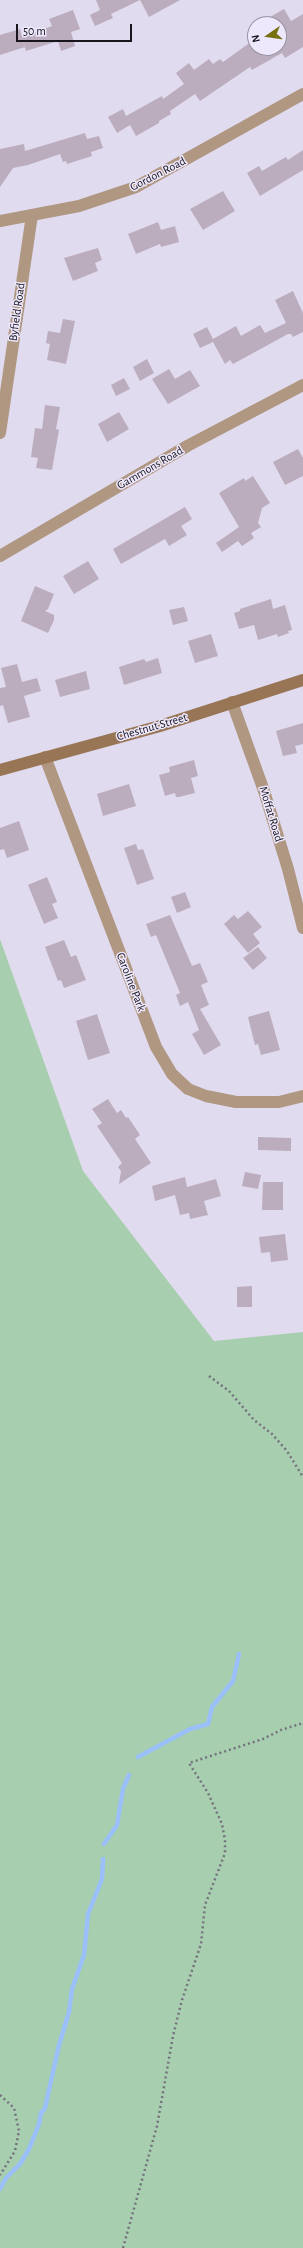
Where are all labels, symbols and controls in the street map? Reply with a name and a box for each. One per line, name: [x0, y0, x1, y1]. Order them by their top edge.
scale bar: [18, 16, 134, 42]
north arrow: [247, 16, 287, 56]
text: 50 m: [23, 25, 46, 37]
text: N: [250, 34, 262, 44]
street label: Gordon Road: [128, 154, 188, 194]
street label: Byfield Road: [6, 282, 28, 342]
street label: Gammons Road: [114, 443, 186, 493]
street label: Chestnut Street: [115, 710, 189, 744]
street label: Moffat Road: [256, 785, 286, 843]
street label: Caroline Park: [113, 951, 149, 1013]

